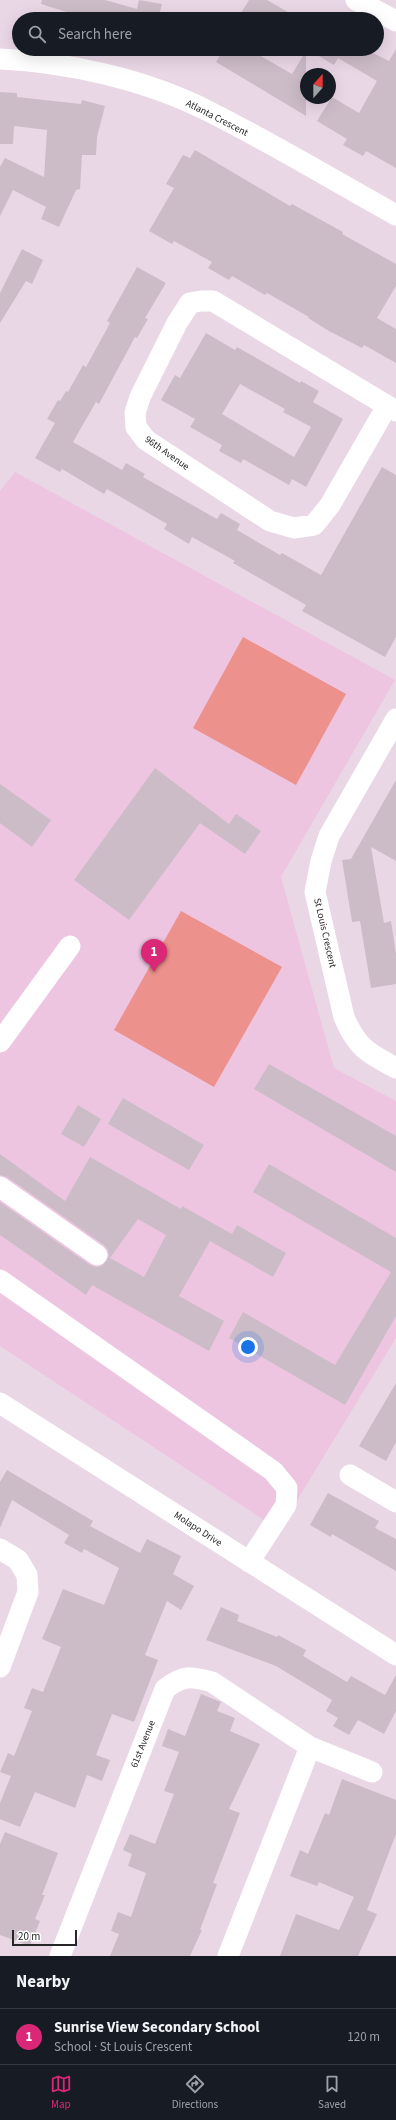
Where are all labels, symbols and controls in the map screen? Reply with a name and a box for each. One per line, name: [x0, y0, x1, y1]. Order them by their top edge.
search box: [12, 12, 384, 56]
icon: search: [26, 23, 48, 45]
text: Search here: [58, 24, 132, 45]
north arrow: [300, 68, 336, 104]
street label: Atlanta Crescent: [183, 96, 251, 140]
street label: 96th Avenue: [142, 432, 192, 474]
street label: St Louis Crescent: [310, 897, 340, 970]
pin: 1: [141, 939, 167, 972]
your location: [238, 1337, 258, 1357]
street label: Molapo Drive: [171, 1508, 225, 1550]
street label: 61st Avenue: [127, 1718, 159, 1770]
scale bar: [12, 1928, 77, 1947]
text: 20 m: [18, 1929, 40, 1944]
text: Nearby: [16, 1970, 70, 1994]
text: Sunrise View Secondary School: [54, 2017, 260, 2038]
text: 1: [26, 2028, 32, 2046]
text: 120 m: [347, 2028, 380, 2046]
text: School · St Louis Crescent: [54, 2038, 192, 2056]
tab: Map: [50, 2073, 72, 2112]
tab: Directions: [172, 2073, 218, 2112]
tab: Saved: [318, 2073, 346, 2112]

